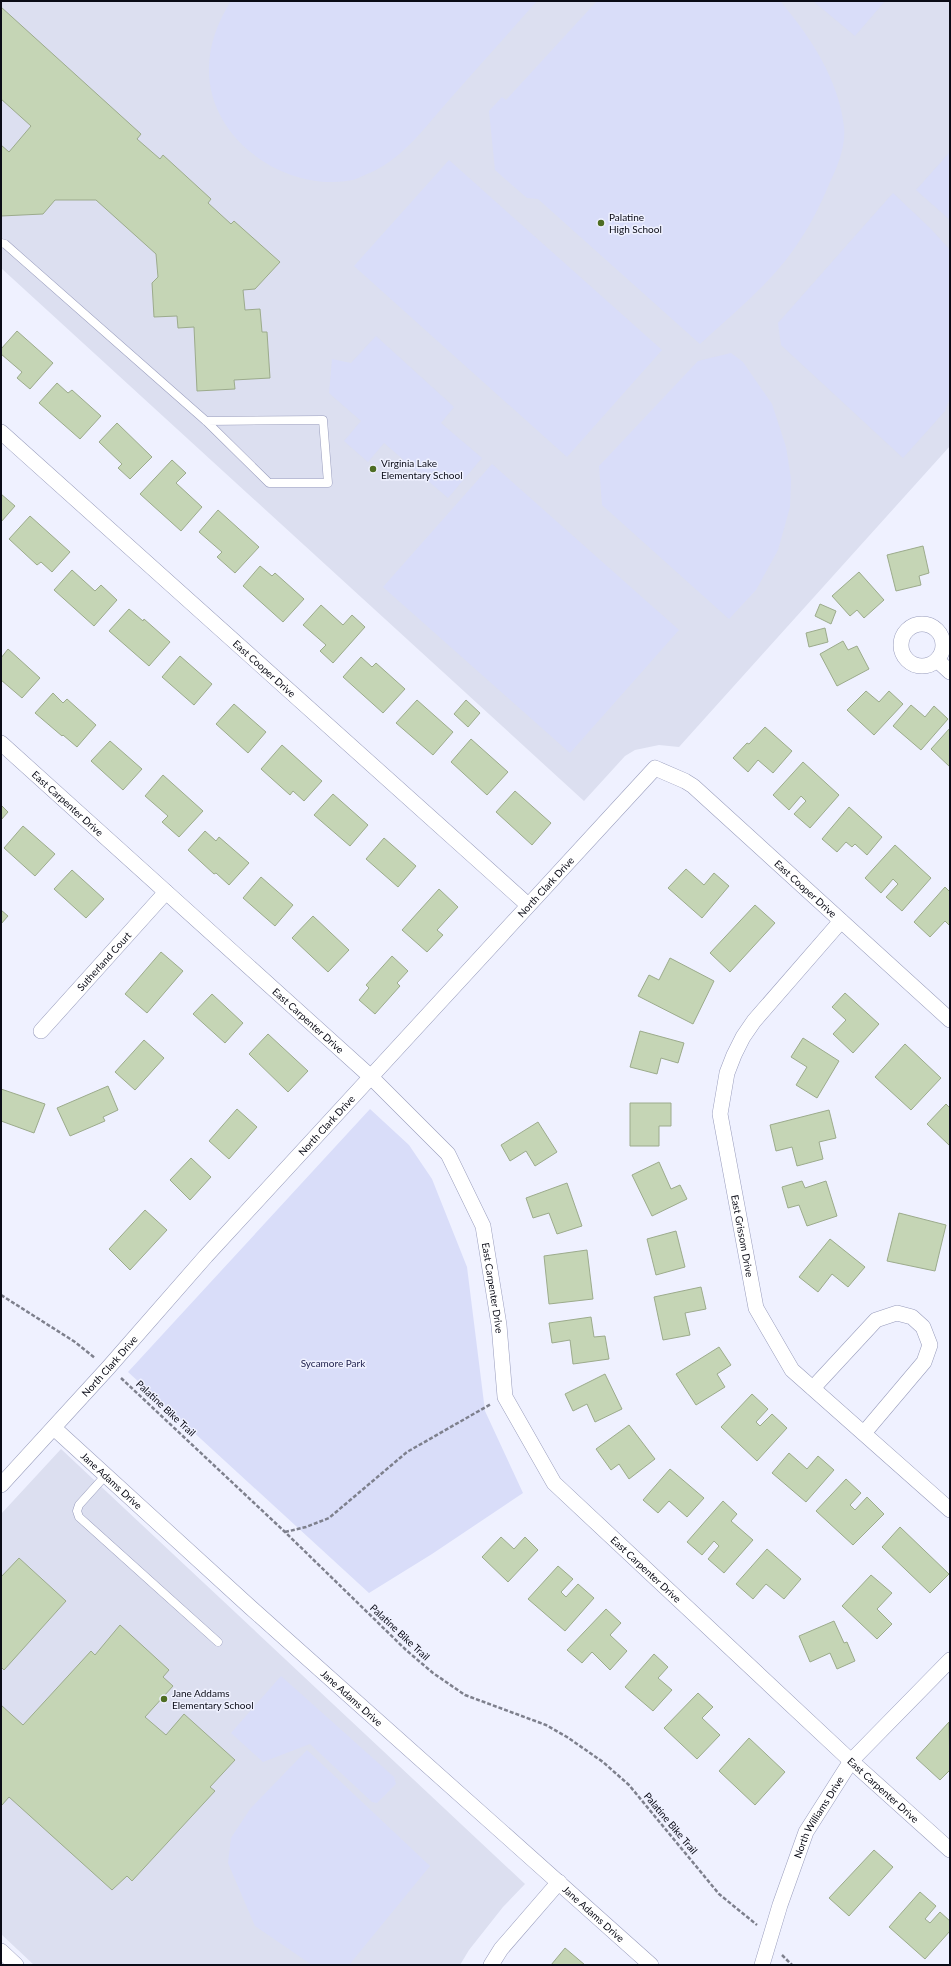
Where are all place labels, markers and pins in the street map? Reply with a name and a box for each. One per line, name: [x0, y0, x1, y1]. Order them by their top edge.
place label: Palatine High School: [609, 211, 662, 235]
marker: Palatine High School: [596, 218, 606, 228]
place label: Virginia Lake Elementary School: [381, 457, 463, 481]
marker: Virginia Lake Elementary School: [368, 464, 378, 474]
place label: Jane Addams Elementary School: [172, 1687, 254, 1711]
marker: Jane Addams Elementary School: [159, 1694, 169, 1704]

